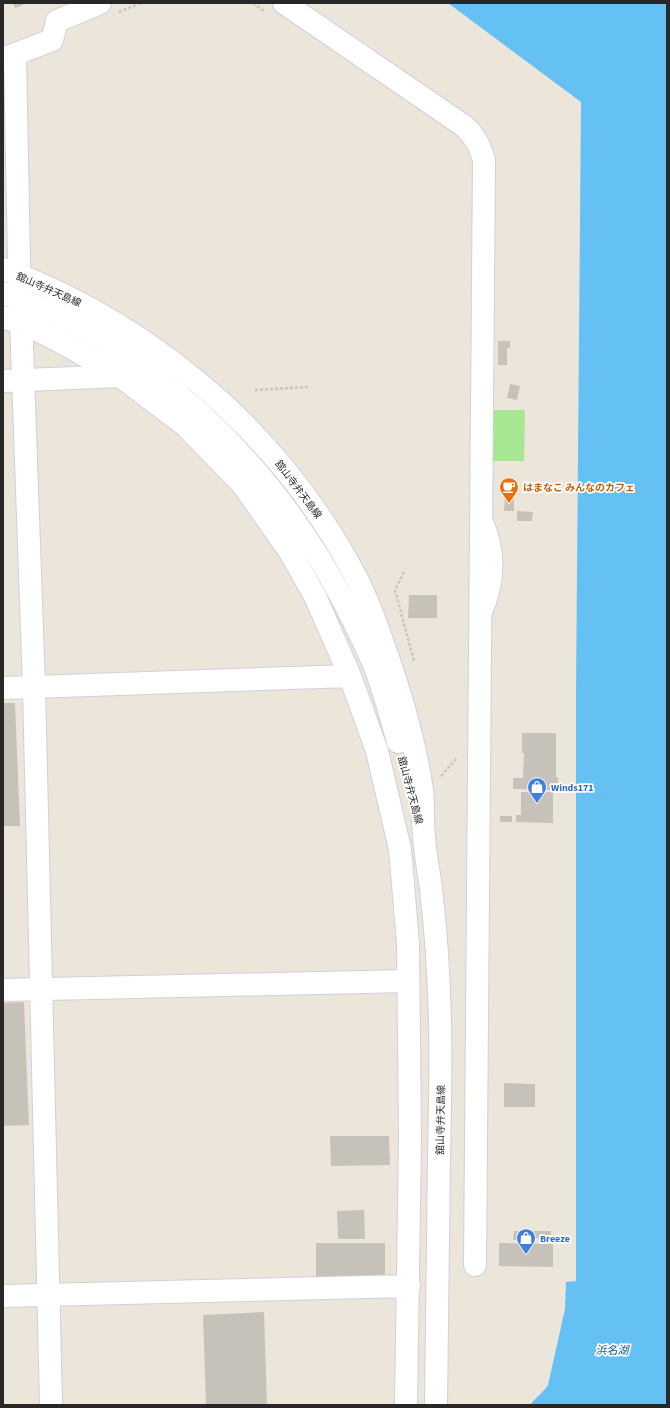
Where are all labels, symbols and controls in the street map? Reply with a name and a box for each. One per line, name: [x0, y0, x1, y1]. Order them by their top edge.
street label: 舘山寺弁天島線: [14, 269, 83, 311]
street label: 舘山寺弁天島線: [272, 457, 325, 522]
cafe icon: はまなこ みんなのカフェ: [498, 476, 520, 504]
place label: はまなこ みんなのカフェ: [523, 481, 635, 495]
street label: 舘山寺弁天島線: [394, 755, 426, 826]
shop icon: Winds171: [526, 776, 548, 804]
place label: Winds171: [551, 781, 594, 795]
street label: 舘山寺弁天島線: [433, 1085, 449, 1155]
shop icon: Breeze: [515, 1227, 537, 1255]
place label: Breeze: [540, 1232, 570, 1246]
water label: 浜名湖: [596, 1343, 630, 1358]

